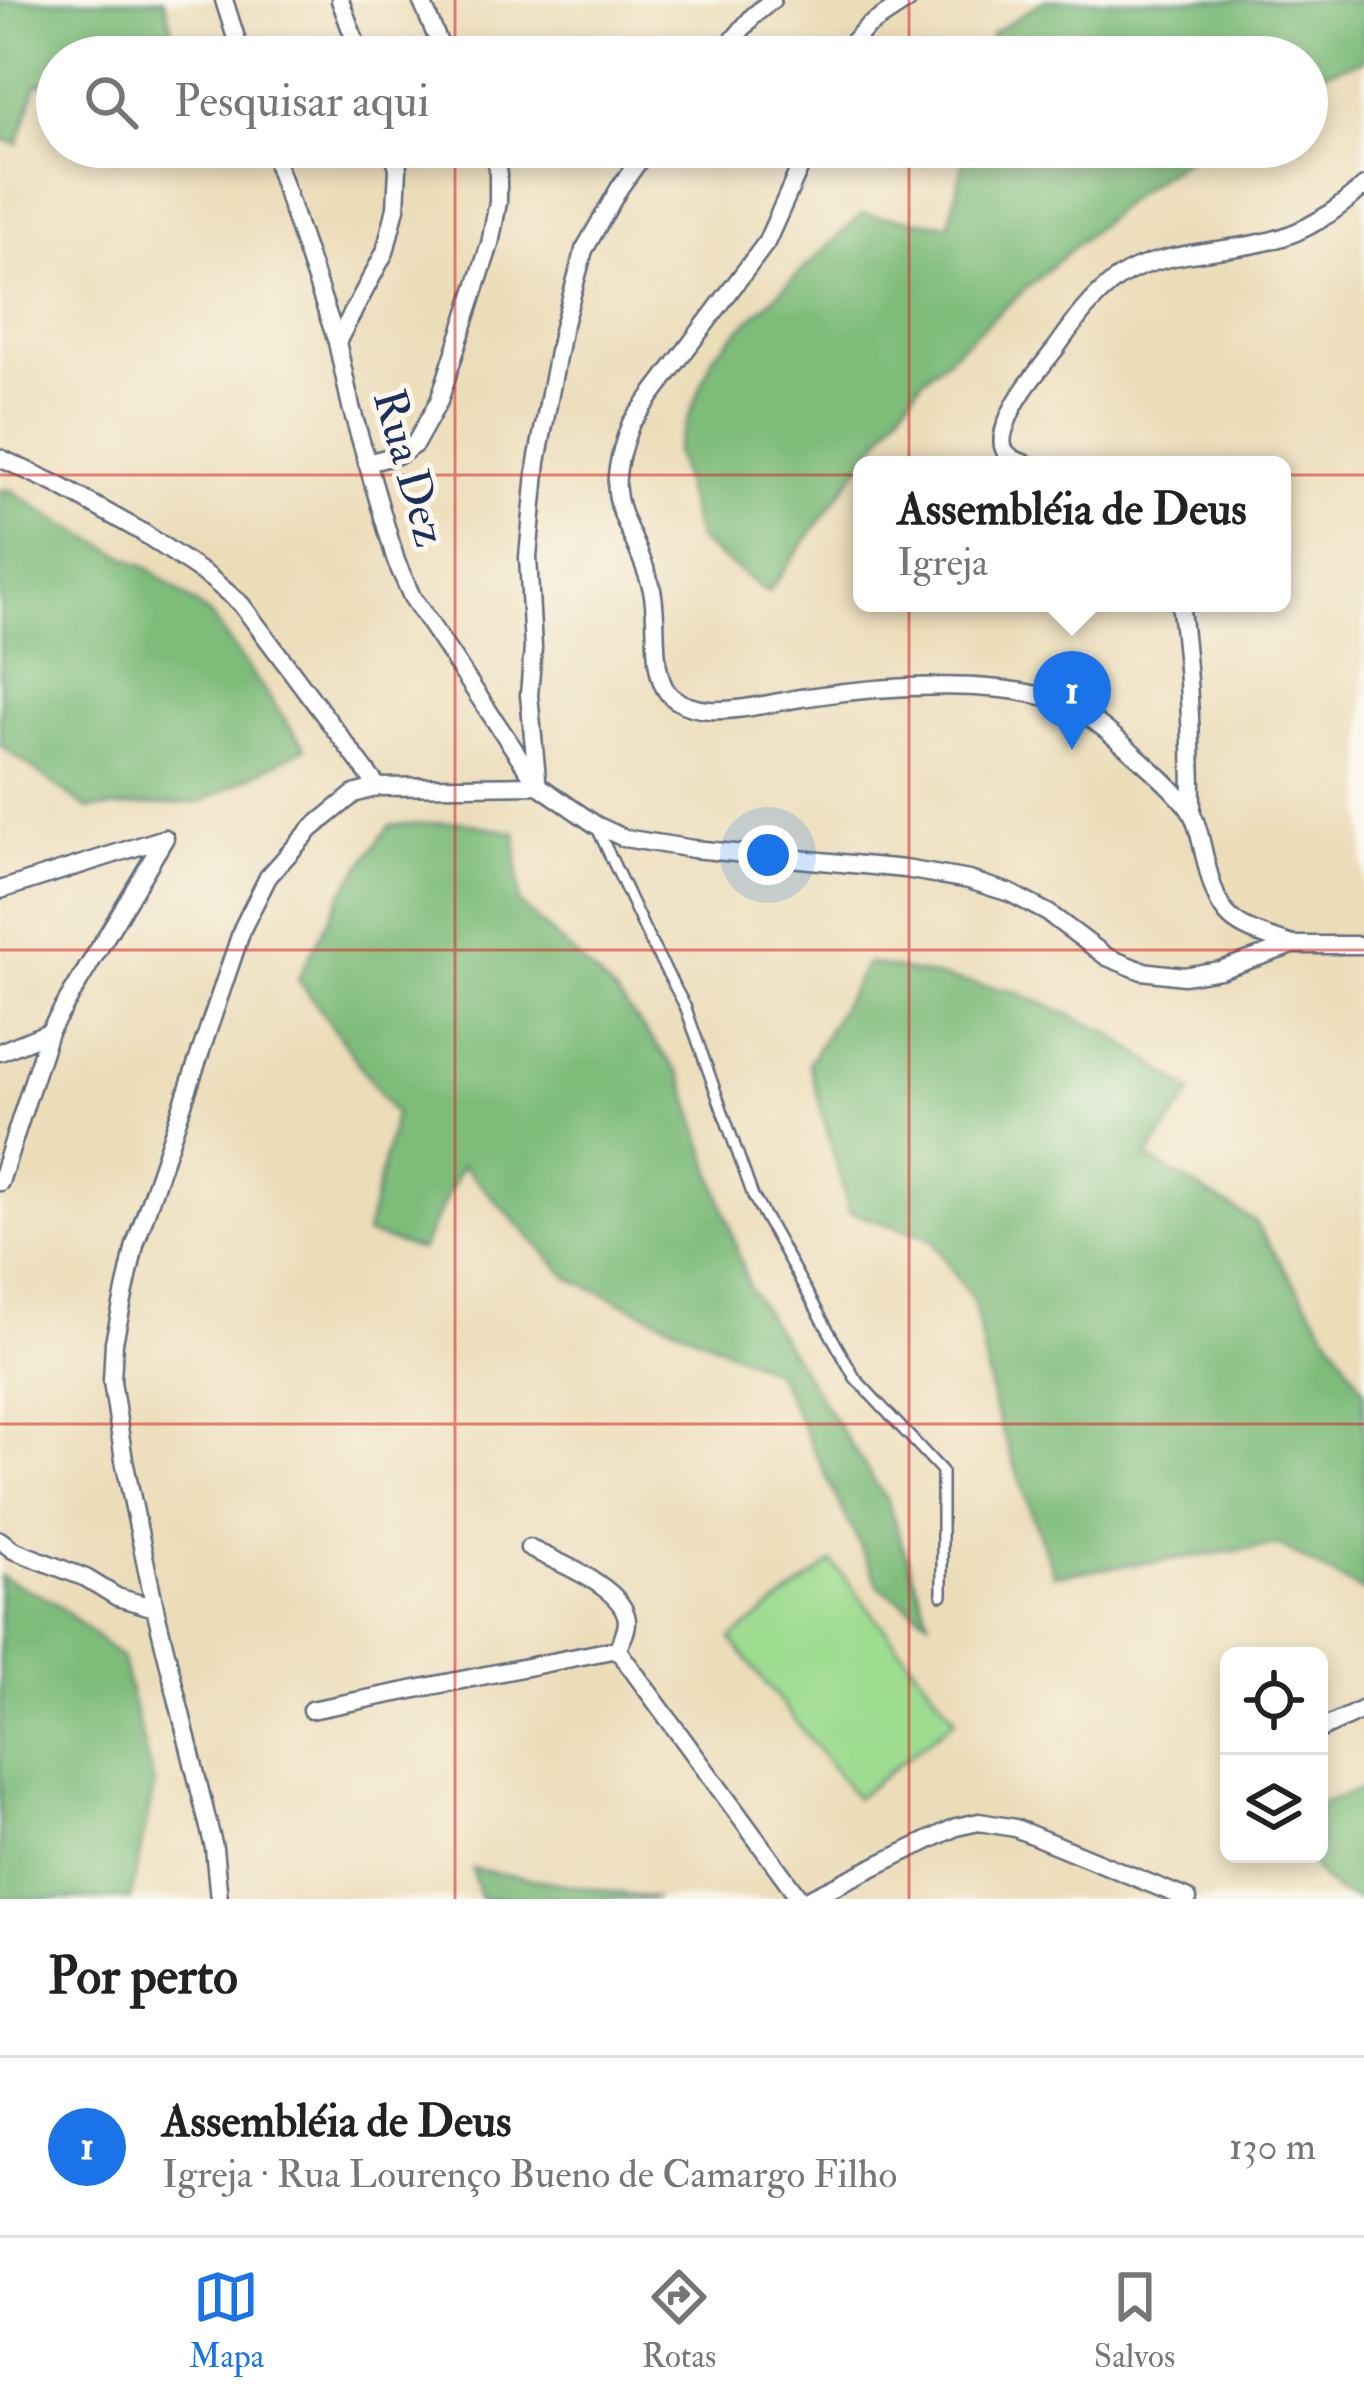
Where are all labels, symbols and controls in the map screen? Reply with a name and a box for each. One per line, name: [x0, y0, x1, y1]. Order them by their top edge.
search box: [36, 36, 1328, 168]
icon: search: [78, 69, 144, 135]
text: Pesquisar aqui: [174, 74, 430, 130]
street label: Rua Dez: [360, 383, 458, 553]
popup: [853, 456, 1291, 612]
text: Assembléia de Deus: [897, 482, 1247, 538]
text: Igreja: [897, 538, 988, 587]
pin: 1: [1033, 651, 1111, 750]
your location: [738, 825, 798, 885]
map controls: [1220, 1647, 1328, 1863]
button: locate: [1220, 1647, 1328, 1755]
button: layers: [1220, 1755, 1328, 1863]
text: Por perto: [48, 1945, 238, 2009]
text: Assembléia de Deus: [162, 2094, 511, 2150]
text: 1: [80, 2122, 94, 2171]
text: 130 m: [1229, 2122, 1316, 2171]
text: Igreja · Rua Lourenço Bueno de Camargo Filho: [162, 2150, 897, 2199]
tab: Mapa: [189, 2264, 264, 2377]
tab: Rotas: [642, 2264, 716, 2377]
tab: Salvos: [1094, 2264, 1175, 2377]

